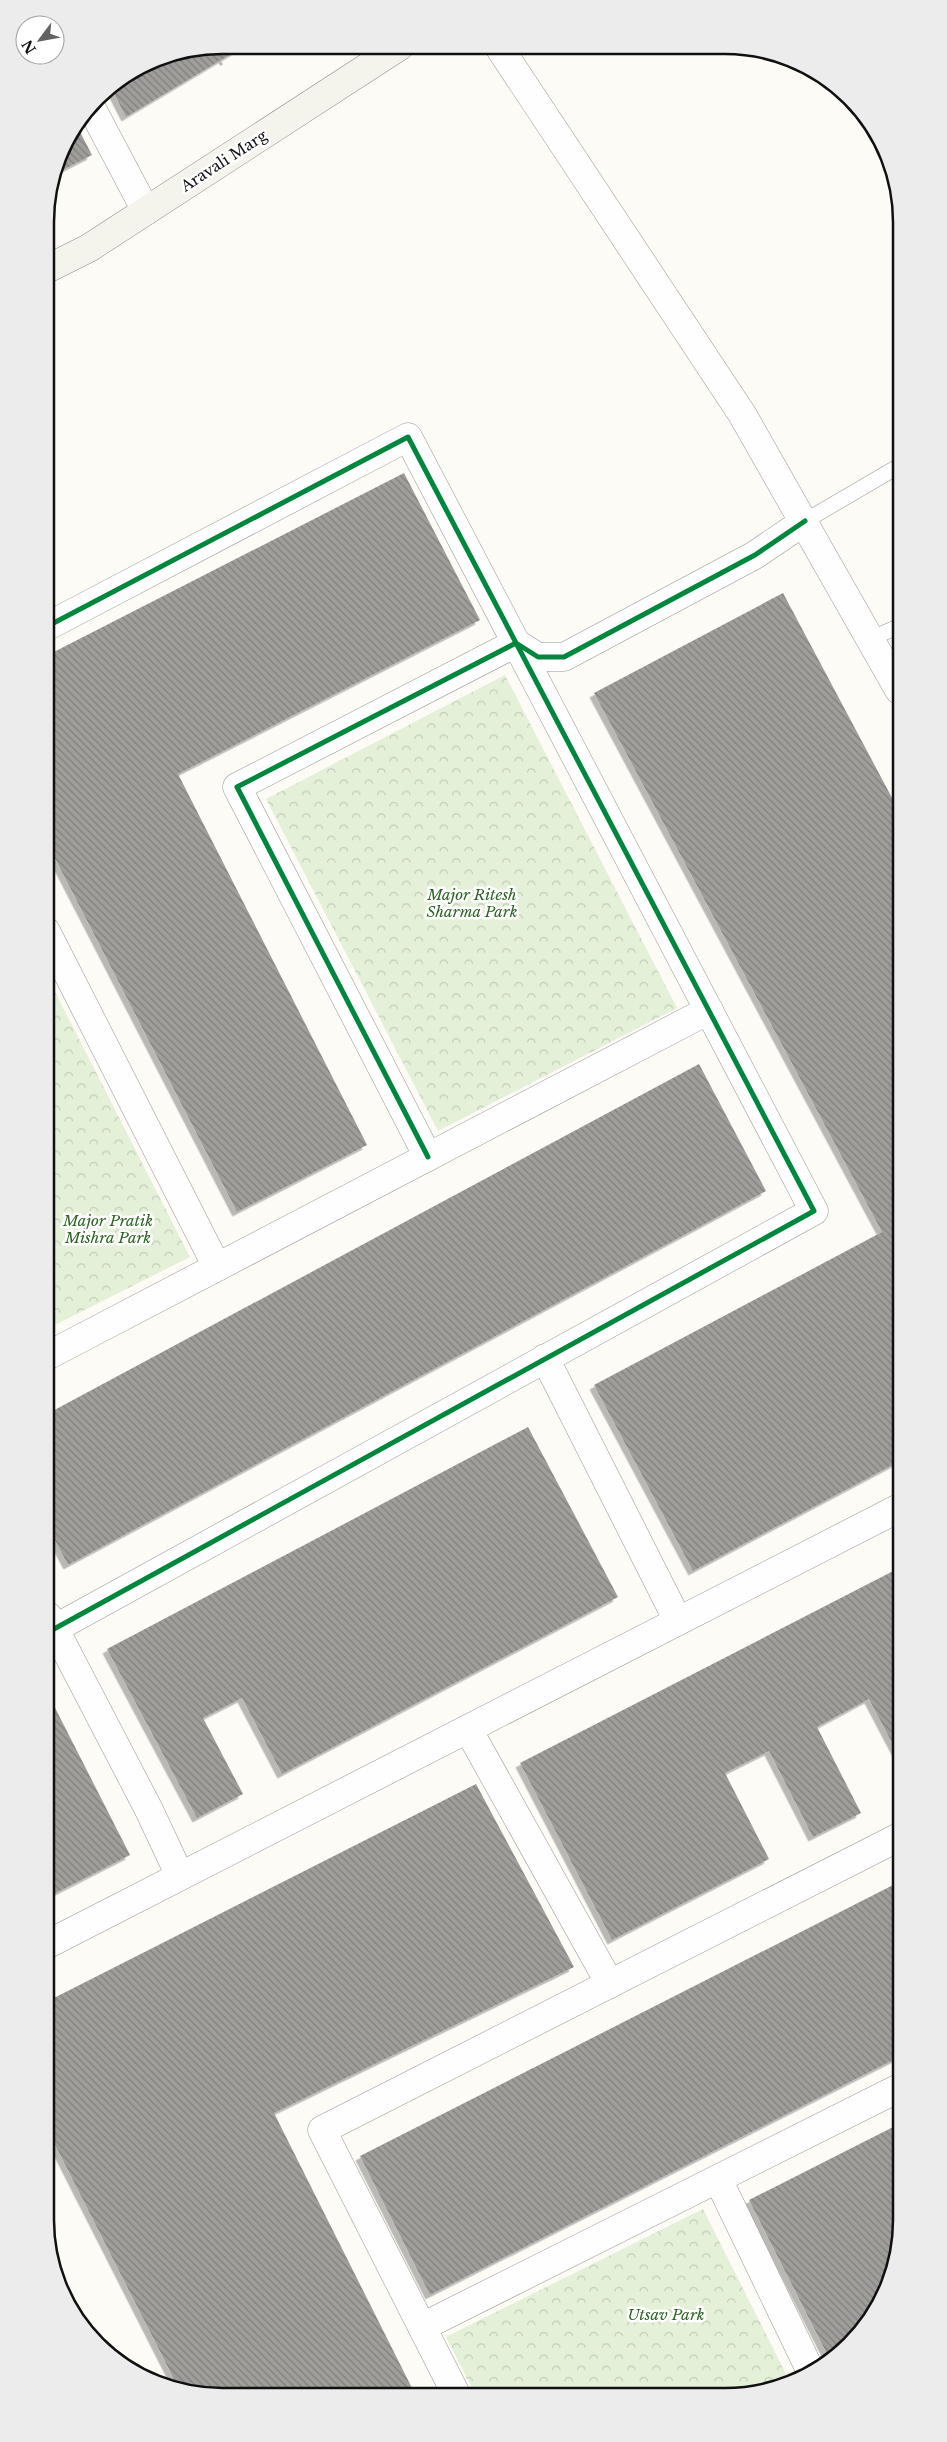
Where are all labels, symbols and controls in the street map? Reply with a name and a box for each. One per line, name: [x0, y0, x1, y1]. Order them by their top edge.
north arrow: [15, 15, 65, 65]
text: N: [18, 37, 40, 57]
street label: Aravali Marg: [176, 125, 271, 196]
park label: Major Ritesh Sharma Park: [426, 885, 517, 921]
park label: Major Pratik Mishra Park: [62, 1211, 153, 1247]
park label: Utsav Park: [628, 2305, 704, 2324]

